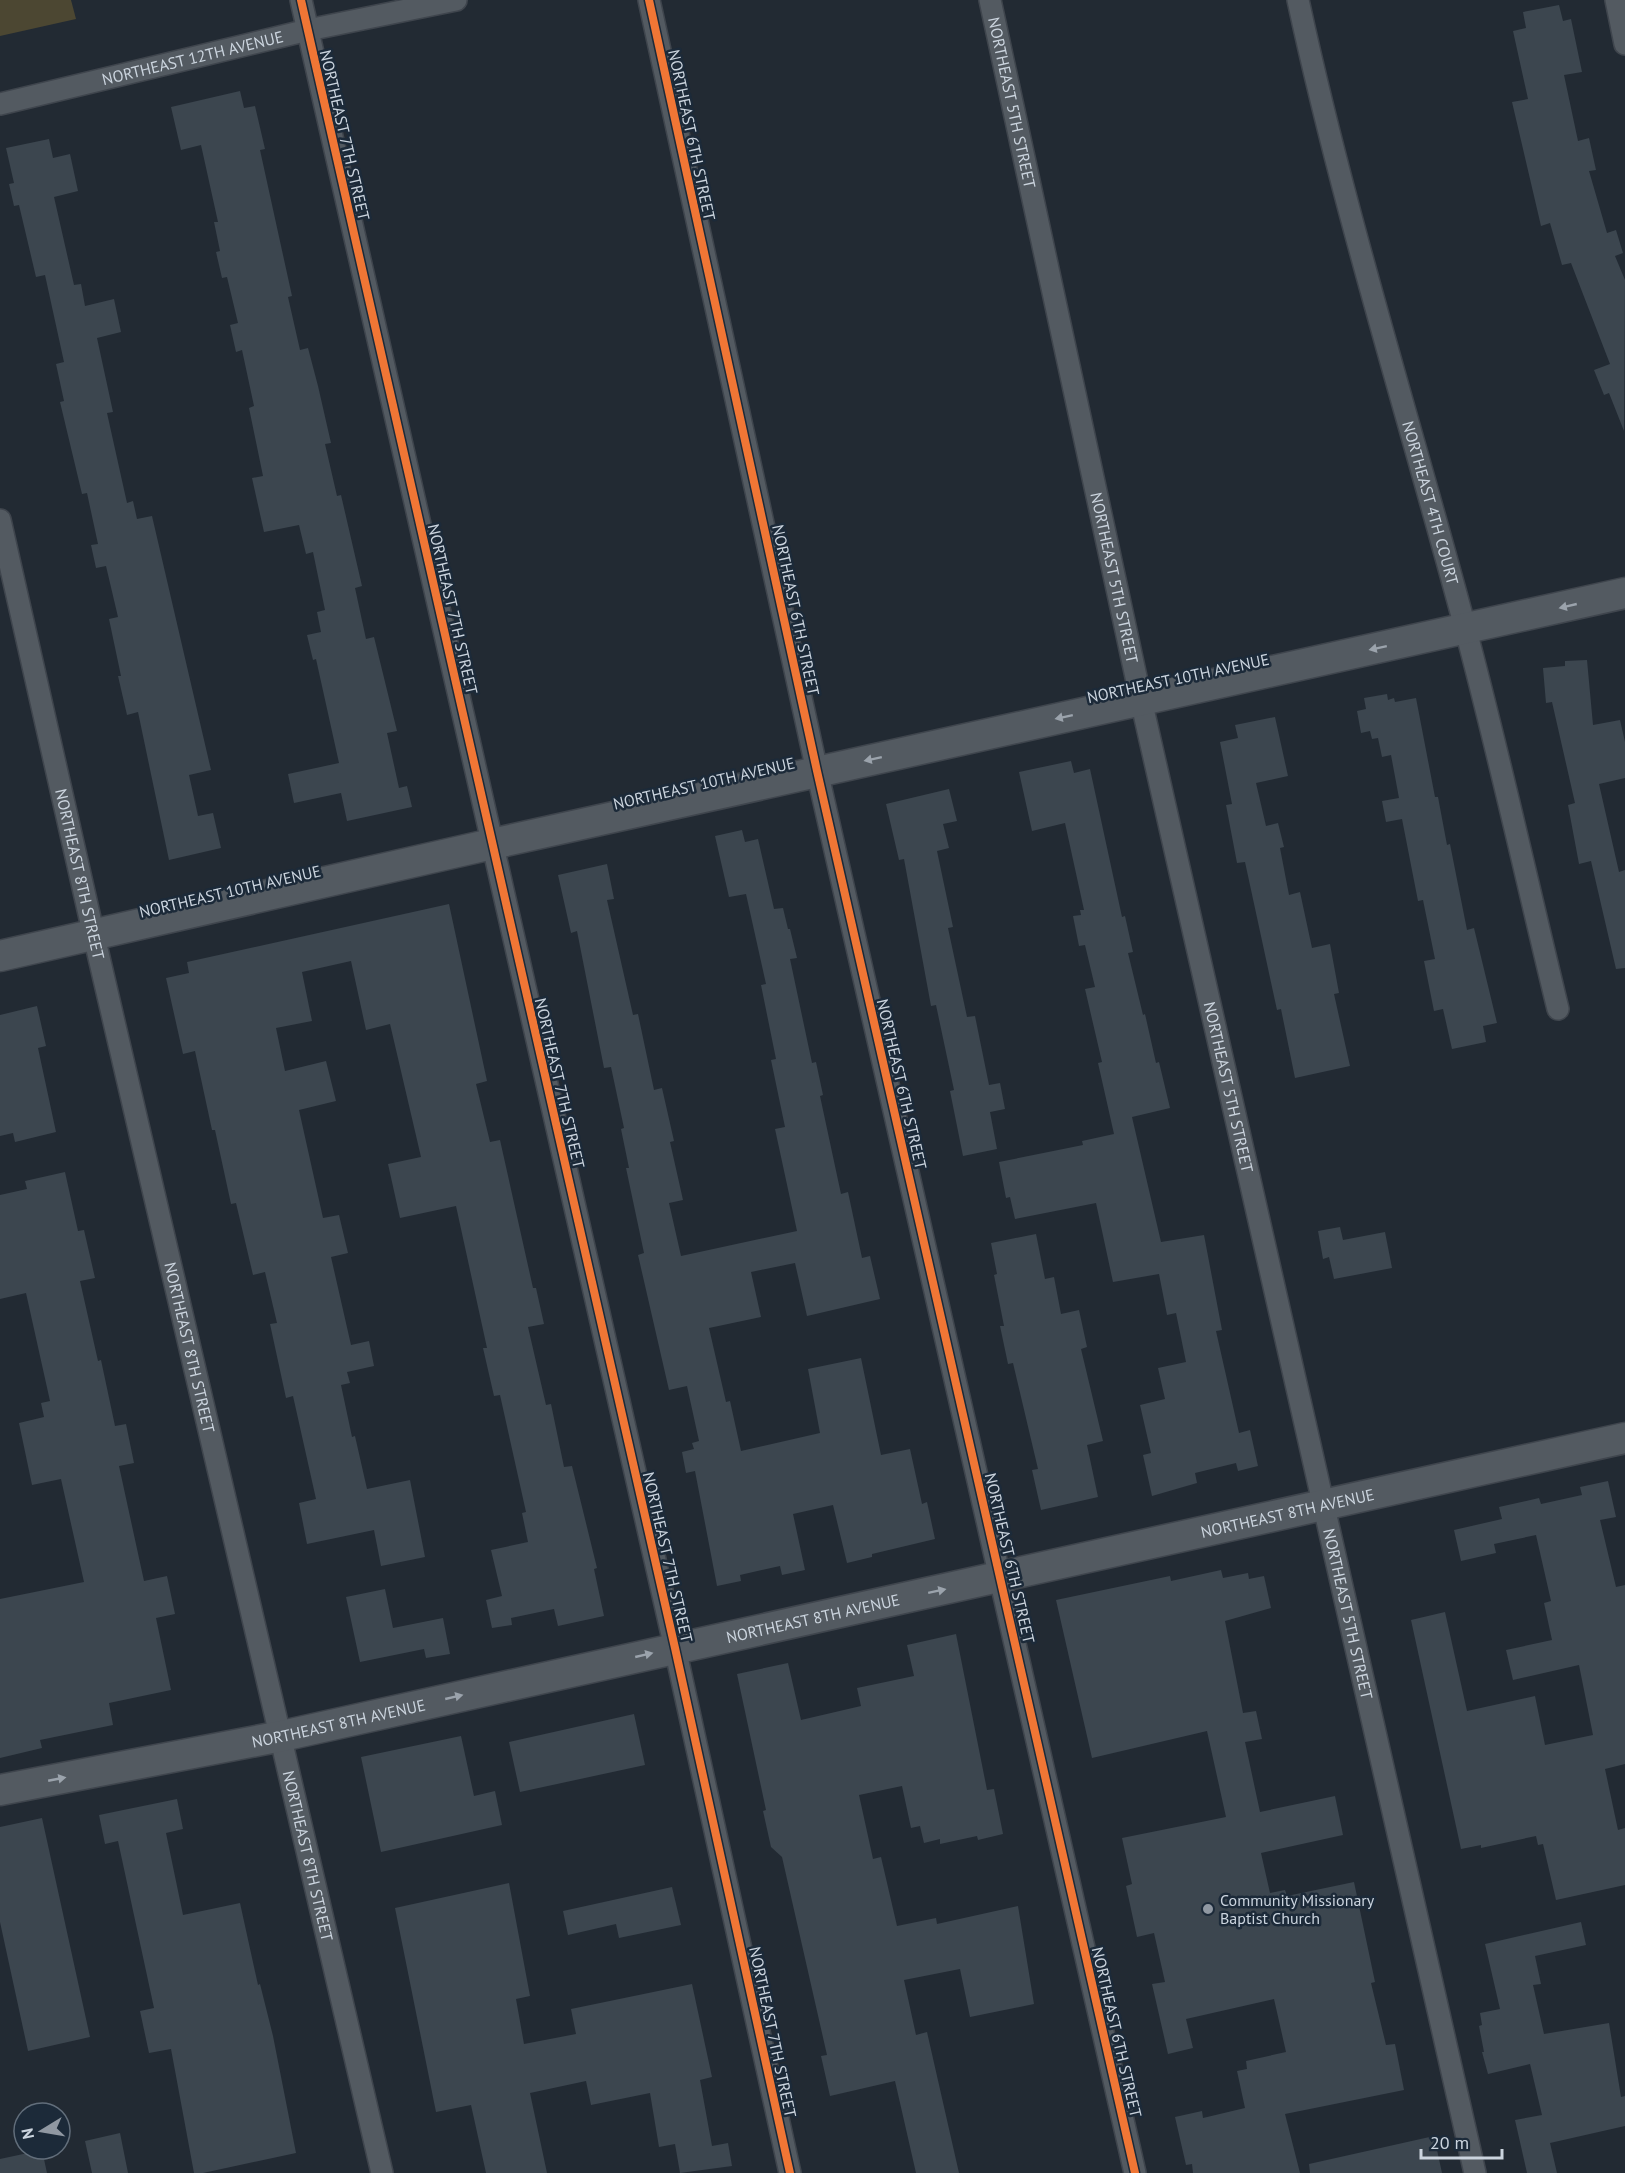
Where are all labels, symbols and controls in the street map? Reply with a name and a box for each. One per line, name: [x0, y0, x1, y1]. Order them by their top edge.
street label: NORTHEAST 5TH STREET: [984, 15, 1040, 190]
street label: NORTHEAST 12TH AVENUE: [100, 26, 285, 89]
street label: NORTHEAST 7TH STREET: [316, 48, 374, 222]
street label: NORTHEAST 6TH STREET: [664, 48, 720, 222]
street label: NORTHEAST 4TH COURT: [1398, 419, 1463, 587]
street label: NORTHEAST 5TH STREET: [1086, 490, 1143, 665]
street label: NORTHEAST 7TH STREET: [424, 522, 482, 696]
street label: NORTHEAST 6TH STREET: [768, 523, 824, 697]
one-way arrow: [1558, 602, 1577, 611]
one-way arrow: [1368, 644, 1387, 654]
street label: NORTHEAST 10TH AVENUE: [1085, 649, 1271, 707]
one-way arrow: [1054, 713, 1073, 722]
street label: NORTHEAST 10TH AVENUE: [611, 752, 797, 814]
one-way arrow: [864, 755, 883, 764]
street label: NORTHEAST 8TH STREET: [51, 787, 109, 962]
street label: NORTHEAST 10TH AVENUE: [137, 860, 323, 922]
street label: NORTHEAST 7TH STREET: [531, 996, 589, 1170]
street label: NORTHEAST 6TH STREET: [873, 997, 931, 1171]
street label: NORTHEAST 5TH STREET: [1200, 1000, 1258, 1175]
street label: NORTHEAST 8TH STREET: [160, 1260, 219, 1435]
street label: NORTHEAST 7TH STREET: [639, 1470, 697, 1644]
street label: NORTHEAST 6TH STREET: [981, 1471, 1039, 1645]
street label: NORTHEAST 8TH AVENUE: [1199, 1484, 1376, 1542]
street label: NORTHEAST 5TH STREET: [1319, 1526, 1377, 1701]
one-way arrow: [928, 1585, 947, 1595]
street label: NORTHEAST 8TH AVENUE: [724, 1589, 902, 1647]
one-way arrow: [635, 1649, 654, 1659]
one-way arrow: [445, 1692, 463, 1702]
street label: NORTHEAST 8TH AVENUE: [250, 1695, 427, 1752]
street label: NORTHEAST 8TH STREET: [279, 1769, 338, 1943]
one-way arrow: [48, 1774, 67, 1783]
place label: Community Missionary Baptist Church: [1220, 1890, 1375, 1928]
marker: Community Missionary Baptist Church: [1201, 1902, 1215, 1916]
street label: NORTHEAST 7TH STREET: [745, 1945, 801, 2119]
street label: NORTHEAST 6TH STREET: [1088, 1945, 1146, 2119]
north arrow: [12, 2101, 72, 2161]
scale bar: [1421, 2122, 1502, 2160]
text: N: [16, 2127, 38, 2141]
text: 20 m: [1430, 2131, 1469, 2154]

